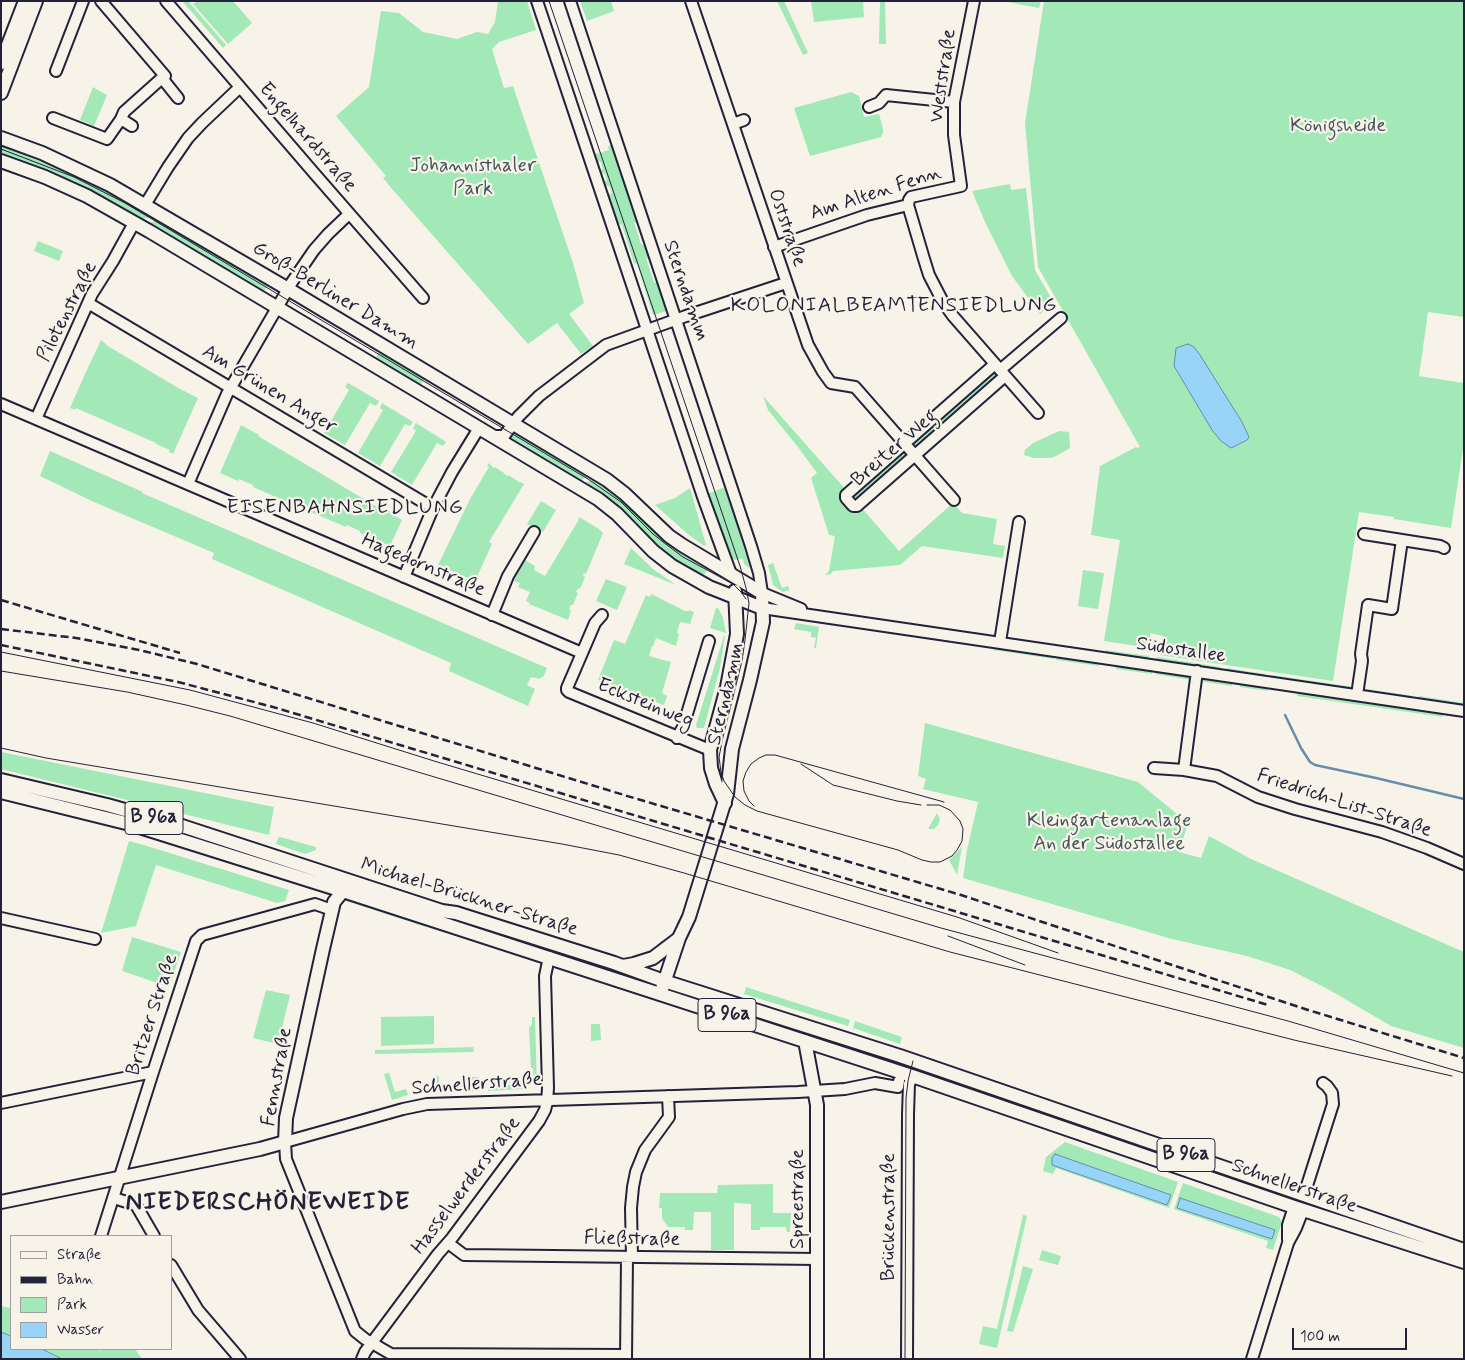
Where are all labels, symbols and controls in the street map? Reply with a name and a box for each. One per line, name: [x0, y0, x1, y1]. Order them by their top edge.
street label: Weststraße: [926, 28, 962, 124]
street label: Engelhardstraße: [253, 78, 361, 198]
park label: Königsheide: [1290, 115, 1386, 139]
park label: Johannisthaler Park: [410, 155, 536, 202]
street label: Am Alten Fenn: [807, 161, 945, 227]
street label: Oststraße: [762, 186, 810, 270]
street label: Groß-Berliner Damm: [248, 237, 422, 355]
street label: Sterndamm: [657, 238, 713, 344]
street label: Pilotenstraße: [33, 258, 103, 366]
district label: KOLONIALBEAMTENSIEDLUNG: [731, 294, 1057, 320]
street label: Am Grünen Anger: [197, 340, 341, 440]
street label: Breiter Weg: [847, 405, 943, 493]
district label: EISENBAHNSIEDLUNG: [224, 496, 466, 522]
street label: Hagedornstraße: [357, 529, 489, 603]
street label: Südostallee: [1135, 633, 1227, 669]
street label: Sterndamm: [704, 640, 750, 748]
street label: Ecksteinweg: [593, 674, 697, 734]
street label: Friedrich-List-Straße: [1254, 764, 1434, 844]
road number: B 96a: [125, 801, 183, 834]
park label: Kleingartenanlage An der Südostallee: [1027, 810, 1191, 857]
street label: Michael-Brückner-Straße: [357, 853, 581, 943]
street label: Britzer Straße: [122, 951, 184, 1079]
road number: B 96a: [698, 998, 756, 1032]
street label: Fennstraße: [258, 1026, 298, 1128]
street label: Schnellerstraße: [411, 1068, 543, 1102]
street label: Hasselwerderstraße: [407, 1112, 527, 1260]
road number: B 96a: [1157, 1138, 1215, 1172]
street label: Spreestraße: [787, 1149, 811, 1249]
street label: Brückenstraße: [878, 1153, 902, 1281]
street label: Schnellerstraße: [1228, 1154, 1360, 1220]
district label: NIEDERSCHÖNEWEIDE: [125, 1189, 411, 1219]
street label: Fließstraße: [584, 1227, 680, 1253]
legend: [10, 1235, 172, 1350]
text: Straße: [57, 1245, 101, 1265]
text: Bahn: [57, 1270, 94, 1290]
text: Park: [57, 1295, 87, 1315]
scale bar: [1295, 1318, 1410, 1350]
text: Wasser: [57, 1320, 104, 1340]
text: 100 m: [1300, 1327, 1340, 1347]

